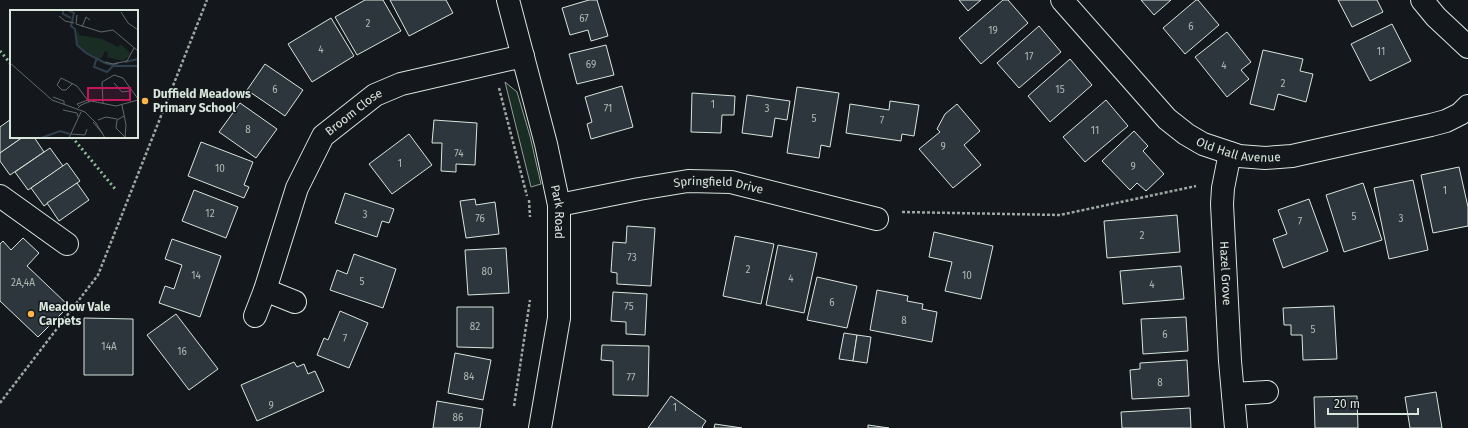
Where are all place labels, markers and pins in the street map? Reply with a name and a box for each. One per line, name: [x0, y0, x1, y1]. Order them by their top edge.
place label: Duffield Meadows Primary School: [153, 87, 251, 115]
marker: Duffield Meadows Primary School: [140, 96, 150, 106]
place label: Meadow Vale Carpets: [39, 300, 111, 328]
marker: Meadow Vale Carpets: [26, 309, 36, 319]

